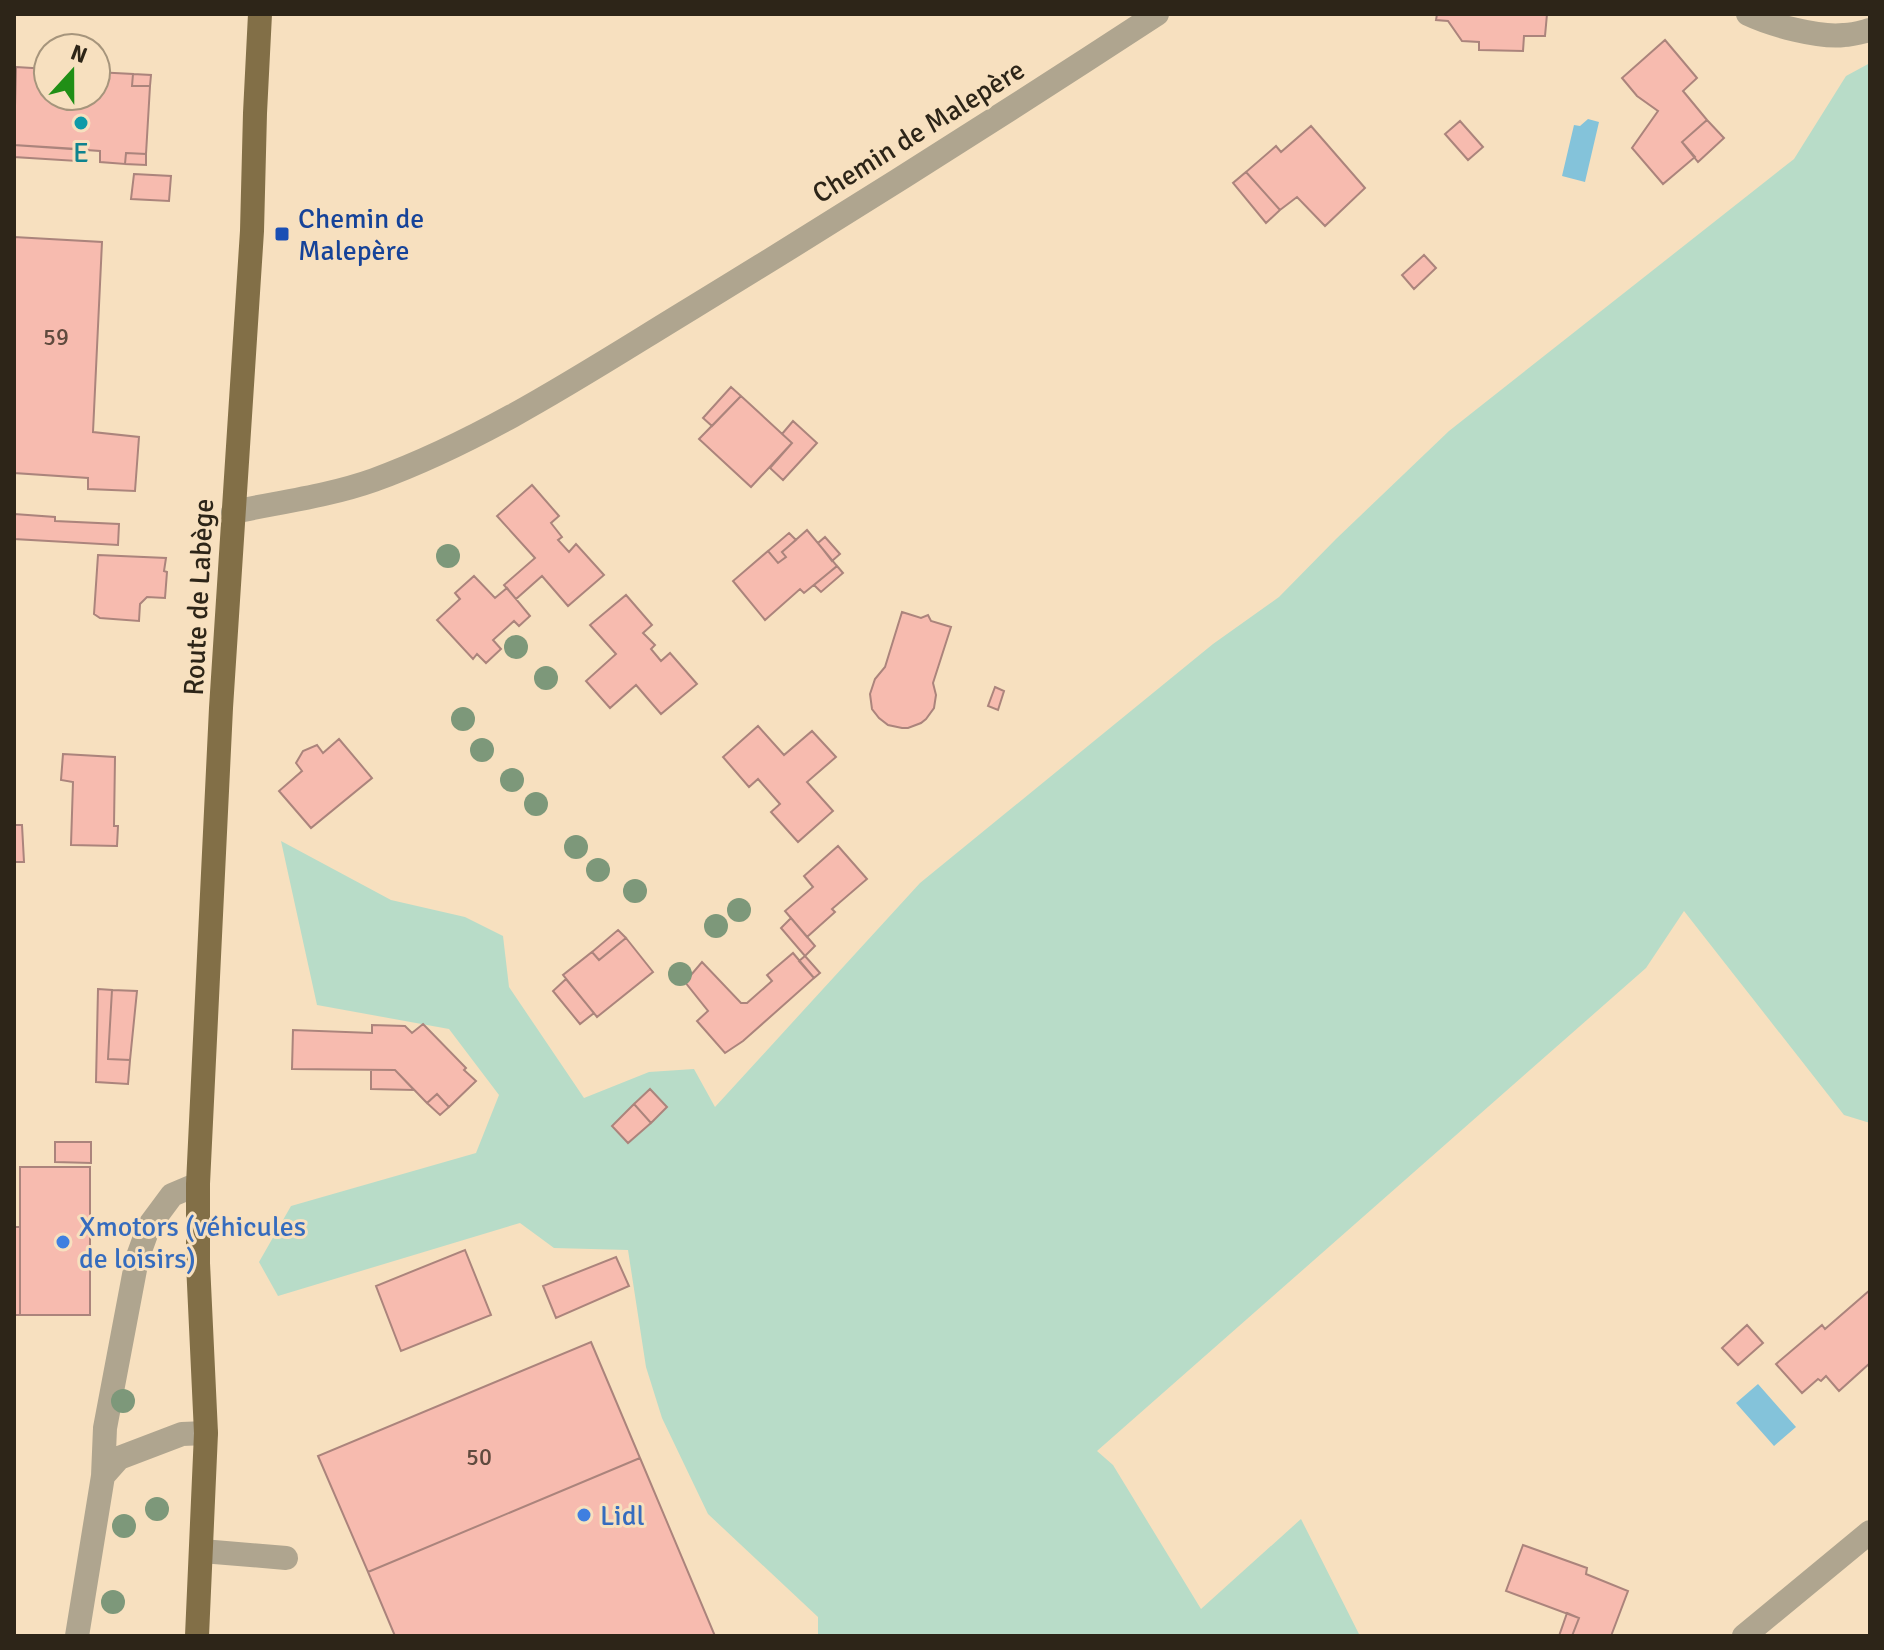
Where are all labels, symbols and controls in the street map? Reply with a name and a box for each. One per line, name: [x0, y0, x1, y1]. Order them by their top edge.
north arrow: [32, 32, 112, 112]
text: N: [67, 38, 91, 69]
street label: Chemin de Malepère: [806, 53, 1031, 211]
marker: E: [72, 114, 90, 132]
place label: E: [73, 136, 89, 170]
place label: Chemin de Malepère: [298, 202, 424, 268]
marker: Chemin de Malepère: [273, 225, 291, 243]
house number: 59: [43, 322, 69, 352]
street label: Route de Labège: [177, 498, 221, 696]
place label: Xmotors (véhicules de loisirs): [79, 1210, 306, 1276]
marker: Xmotors (véhicules de loisirs): [54, 1233, 72, 1251]
house number: 50: [466, 1442, 492, 1472]
place label: Lidl: [600, 1499, 645, 1533]
marker: Lidl: [575, 1506, 593, 1524]

